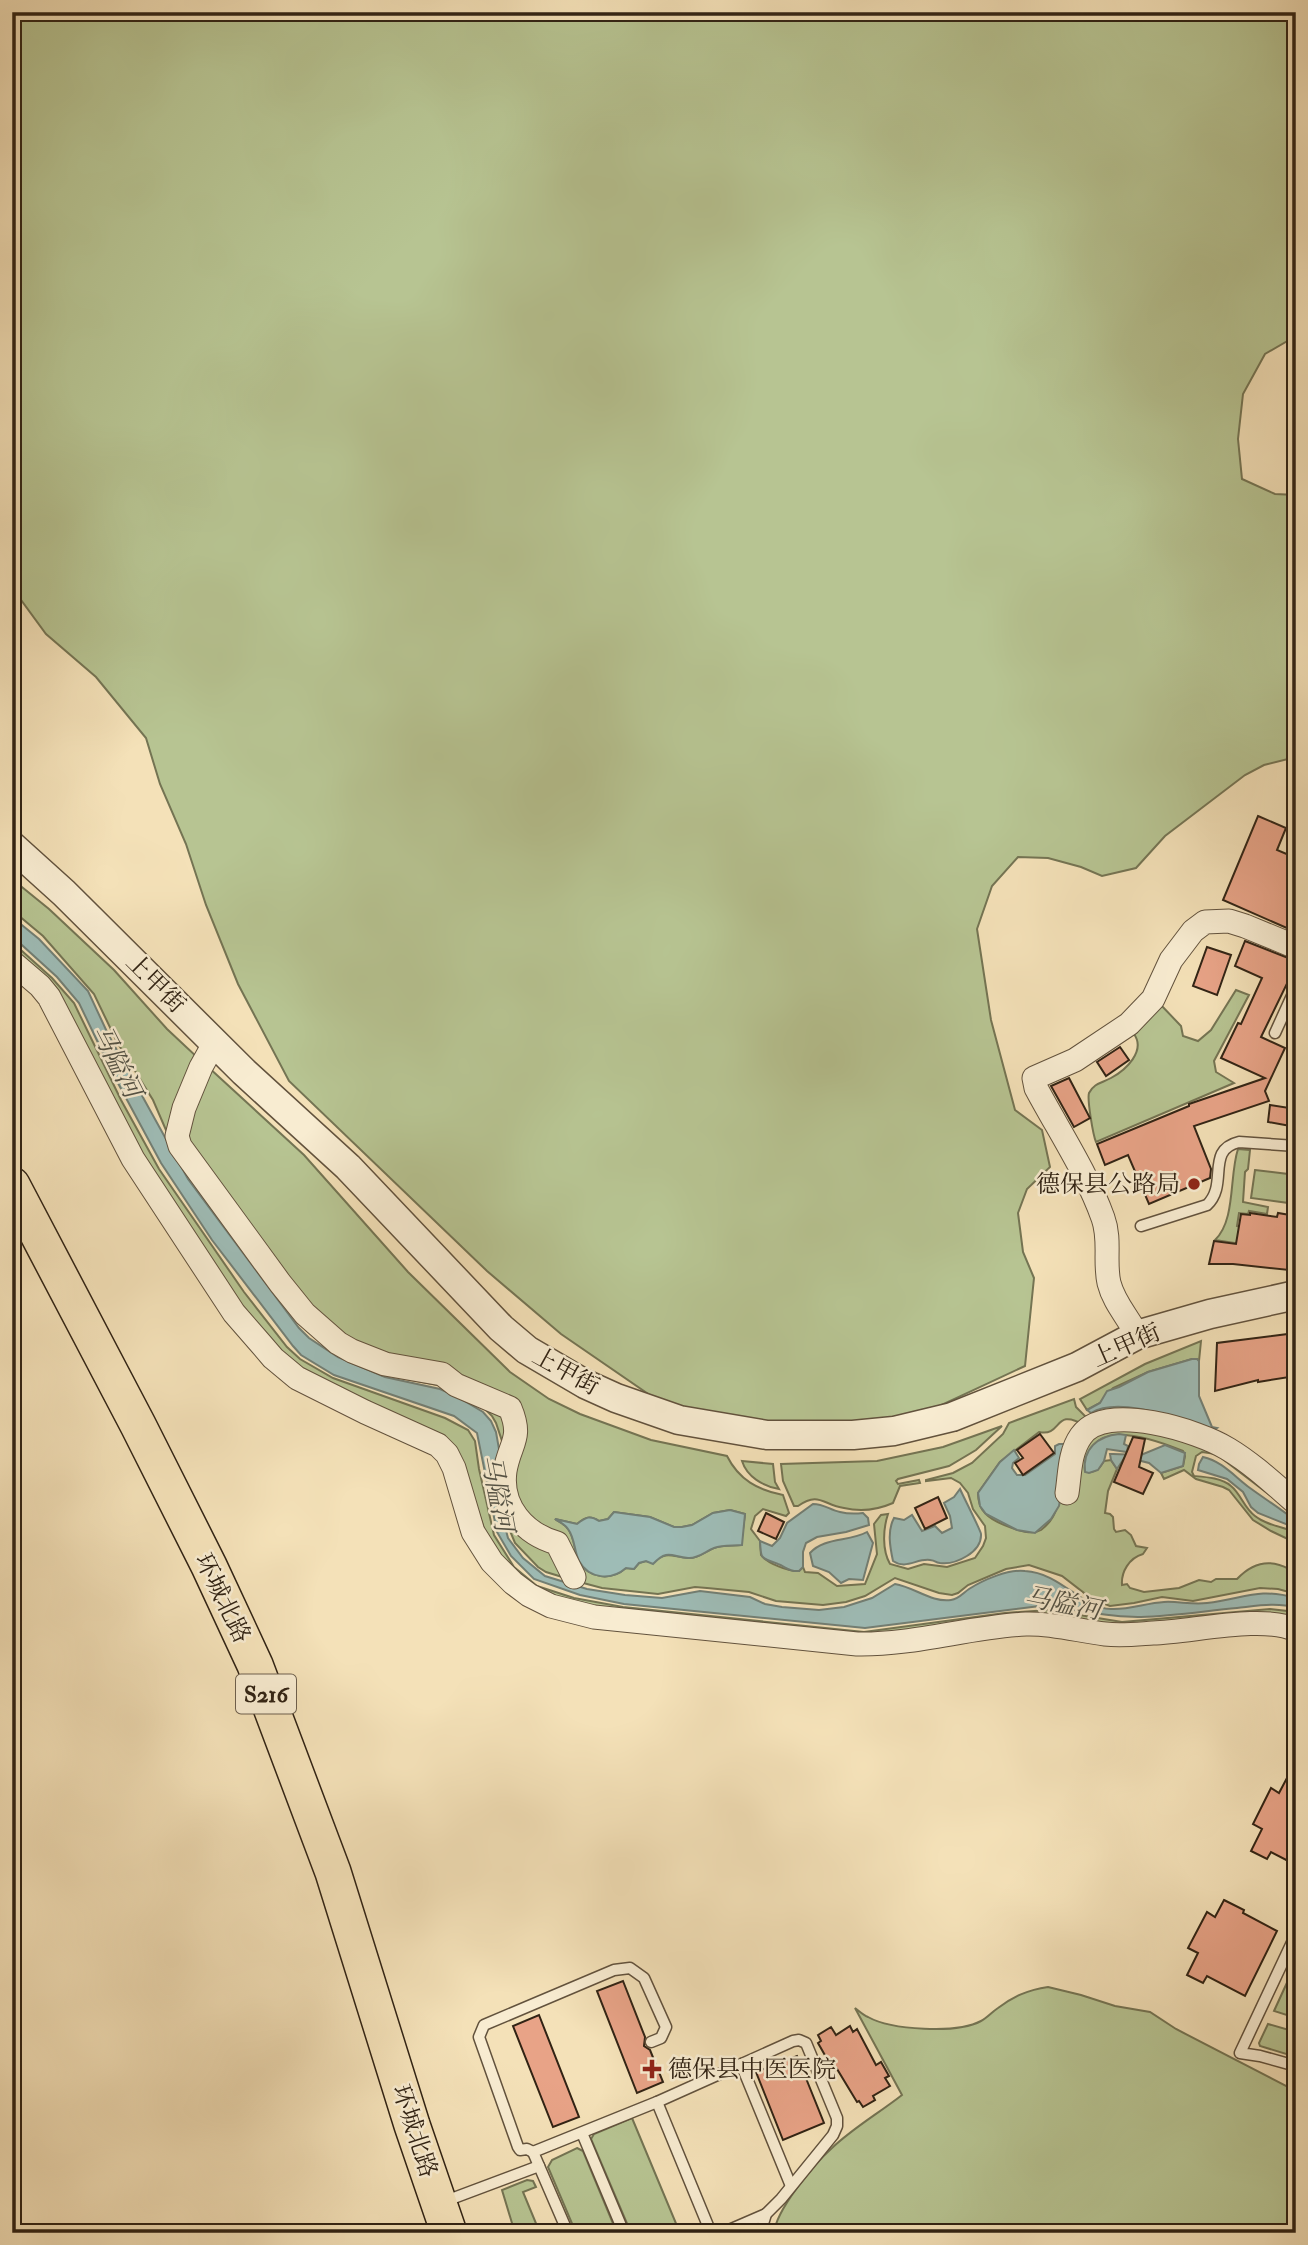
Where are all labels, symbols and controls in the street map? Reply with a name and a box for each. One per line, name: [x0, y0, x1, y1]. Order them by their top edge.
street label: 上甲街: [119, 947, 192, 1020]
water label: 马隘河: [84, 1019, 150, 1107]
place label: 德保县公路局: [1036, 1169, 1180, 1200]
marker: 德保县公路局: [1186, 1176, 1202, 1192]
street label: 上甲街: [1087, 1317, 1165, 1374]
street label: 上甲街: [527, 1340, 605, 1402]
water label: 马隘河: [474, 1452, 521, 1538]
street label: 环城北路: [188, 1548, 258, 1648]
water label: 马隘河: [1021, 1581, 1108, 1628]
road number: S216: [236, 1674, 296, 1714]
place label: 德保县中医医院: [668, 2054, 836, 2085]
marker: 德保县中医医院: [642, 2059, 662, 2079]
street label: 环城北路: [385, 2081, 444, 2182]

